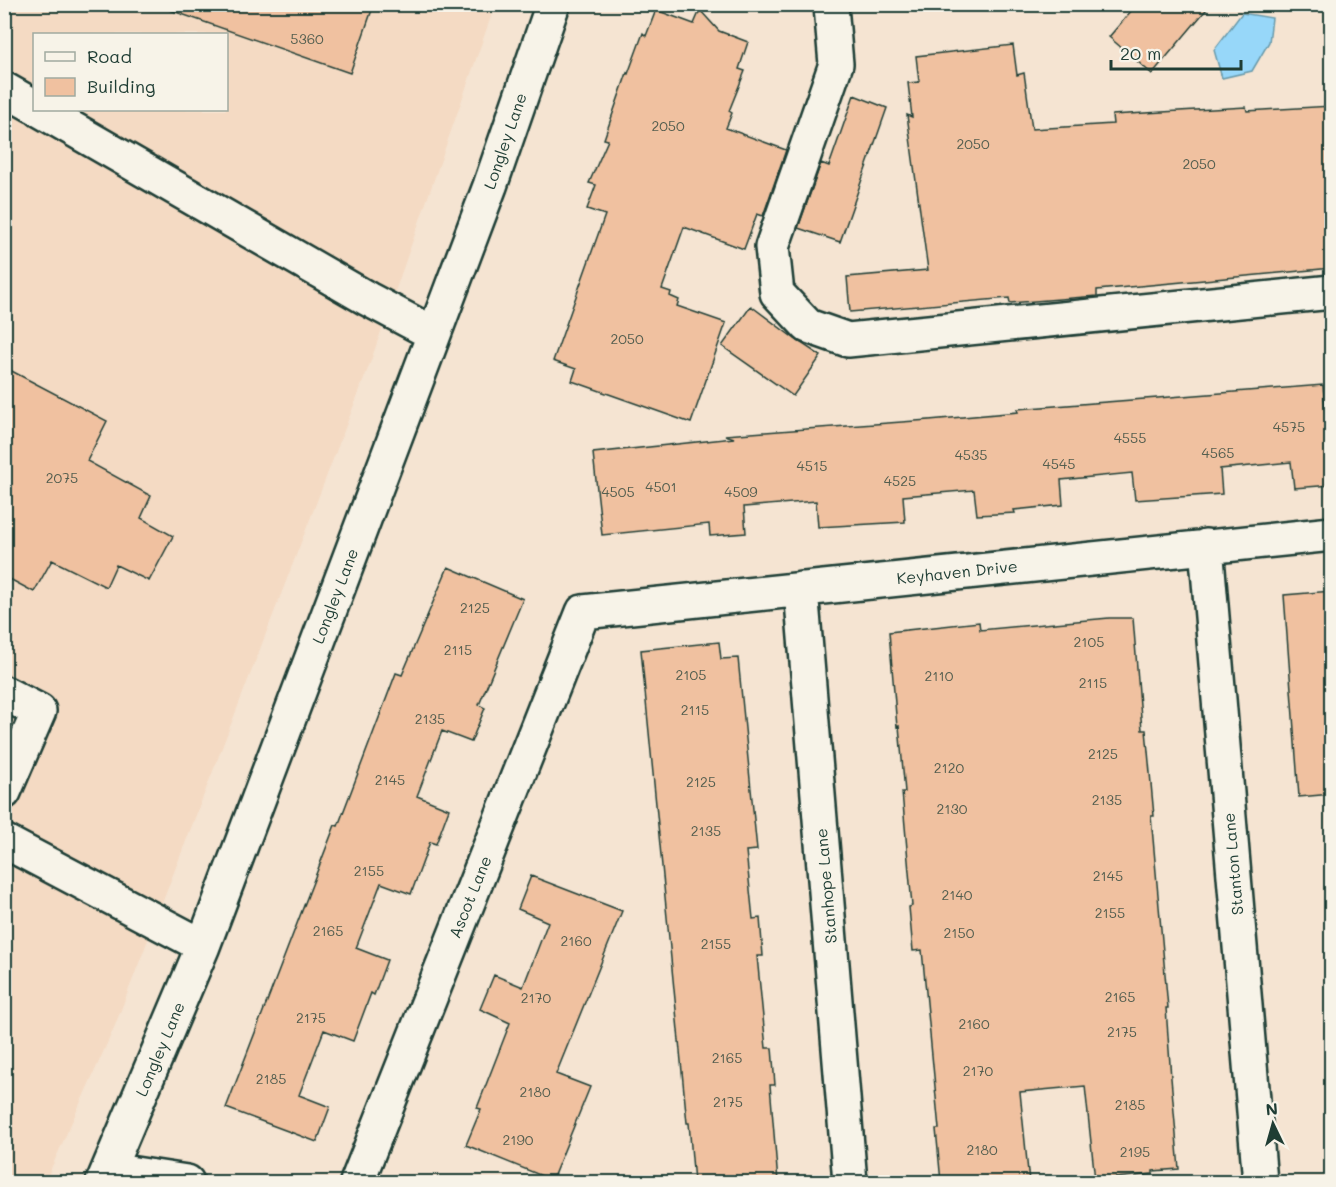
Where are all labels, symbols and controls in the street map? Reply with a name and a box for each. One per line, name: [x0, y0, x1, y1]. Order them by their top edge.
house number: 5360: [290, 29, 324, 48]
legend: [33, 33, 228, 111]
scale bar: [1111, 33, 1242, 71]
text: 20 m: [1120, 41, 1161, 65]
text: Road: [87, 44, 132, 68]
text: Building: [87, 74, 155, 98]
street label: Longley Lane: [478, 90, 531, 192]
house number: 2050: [651, 116, 685, 135]
house number: 2050: [956, 134, 990, 153]
house number: 2050: [1182, 154, 1216, 173]
house number: 2050: [610, 329, 644, 348]
house number: 4575: [1273, 417, 1305, 436]
house number: 4555: [1114, 428, 1146, 447]
house number: 4565: [1202, 443, 1235, 462]
house number: 4535: [955, 445, 987, 464]
house number: 4545: [1043, 454, 1075, 473]
house number: 4515: [797, 456, 827, 475]
house number: 2075: [46, 468, 78, 487]
house number: 4525: [884, 471, 916, 490]
house number: 4501: [645, 477, 677, 496]
house number: 4505: [601, 482, 635, 501]
house number: 4509: [724, 482, 758, 501]
street label: Longley Lane: [307, 545, 362, 647]
street label: Keyhaven Drive: [895, 555, 1019, 588]
house number: 2125: [460, 598, 490, 617]
house number: 2105: [1074, 632, 1104, 651]
house number: 2115: [444, 640, 472, 659]
house number: 2105: [676, 665, 706, 684]
house number: 2110: [925, 666, 954, 685]
house number: 2115: [1079, 673, 1107, 692]
house number: 2115: [681, 700, 709, 719]
house number: 2135: [415, 709, 445, 728]
house number: 2125: [1088, 744, 1118, 763]
house number: 2120: [934, 758, 965, 777]
house number: 2145: [375, 770, 405, 789]
house number: 2125: [686, 772, 716, 791]
house number: 2135: [1092, 790, 1122, 809]
house number: 2130: [937, 799, 968, 818]
street label: Stanton Lane: [1218, 812, 1247, 916]
house number: 2135: [691, 821, 721, 840]
street label: Stanhope Lane: [810, 828, 841, 944]
street label: Ascot Lane: [443, 853, 496, 941]
house number: 2155: [354, 861, 384, 880]
house number: 2145: [1093, 866, 1123, 885]
house number: 2140: [942, 885, 973, 904]
house number: 2155: [1095, 903, 1125, 922]
house number: 2165: [313, 921, 343, 940]
house number: 2150: [944, 923, 975, 942]
house number: 2160: [560, 931, 592, 950]
house number: 2155: [701, 934, 731, 953]
house number: 2165: [1105, 987, 1135, 1006]
house number: 2170: [521, 988, 552, 1007]
street label: Longley Lane: [130, 998, 189, 1099]
house number: 2175: [296, 1008, 326, 1027]
house number: 2160: [958, 1014, 990, 1033]
house number: 2175: [1107, 1022, 1137, 1041]
house number: 2165: [712, 1048, 742, 1067]
house number: 2170: [963, 1061, 994, 1080]
house number: 2185: [256, 1069, 286, 1088]
house number: 2180: [519, 1082, 551, 1101]
house number: 2175: [713, 1092, 743, 1111]
north arrow: [1243, 1094, 1303, 1154]
house number: 2185: [1115, 1095, 1145, 1114]
text: N: [1265, 1098, 1279, 1120]
house number: 2190: [503, 1130, 534, 1149]
house number: 2180: [966, 1140, 998, 1159]
house number: 2195: [1120, 1142, 1150, 1161]

